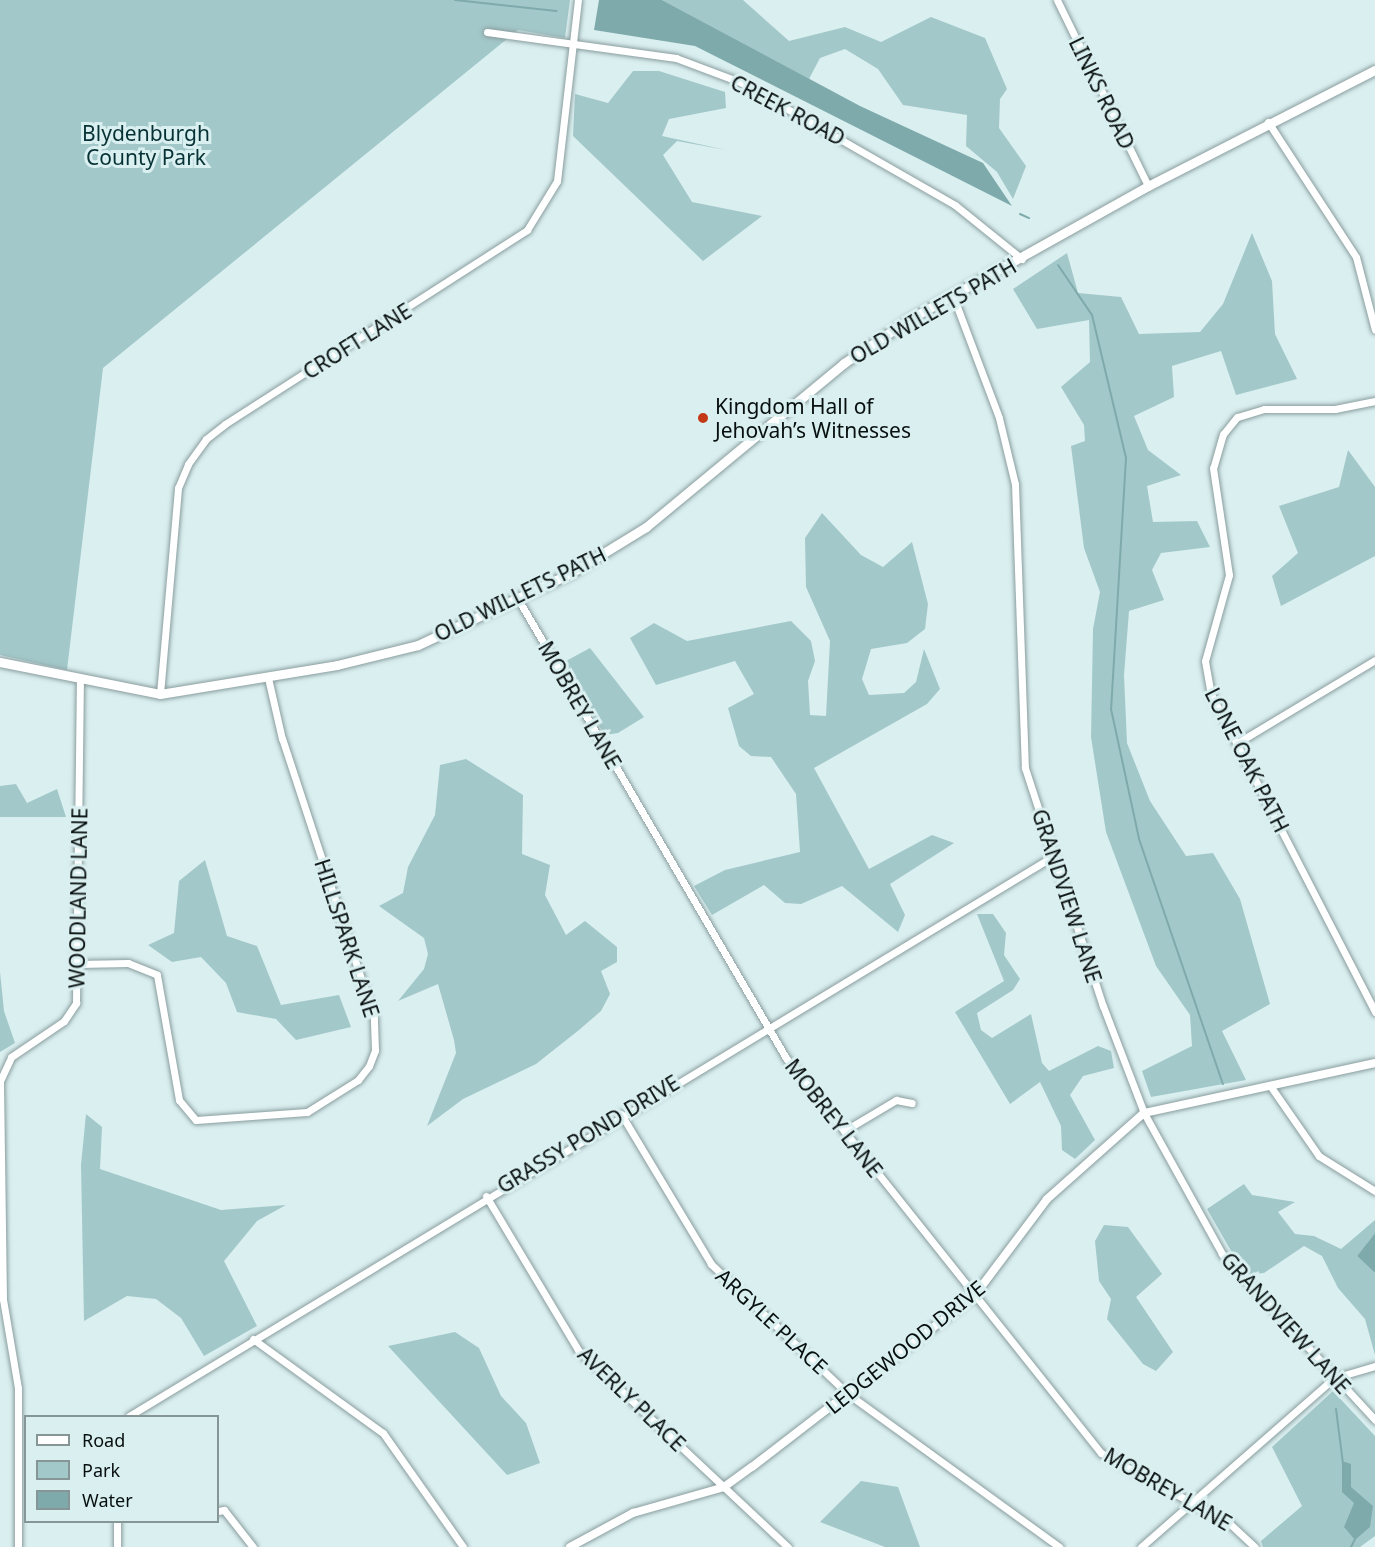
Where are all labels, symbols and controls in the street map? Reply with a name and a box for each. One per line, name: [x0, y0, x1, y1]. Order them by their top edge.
street label: LINKS ROAD: [1064, 33, 1140, 153]
street label: CREEK ROAD: [726, 69, 850, 151]
park label: Blydenburgh County Park: [82, 120, 210, 170]
street label: OLD WILLETS PATH: [845, 253, 1021, 369]
street label: CROFT LANE: [298, 298, 416, 384]
place label: Kingdom Hall of Jehovah’s Witnesses: [715, 393, 911, 443]
marker: Kingdom Hall of Jehovah’s Witnesses: [696, 411, 710, 425]
street label: OLD WILLETS PATH: [430, 541, 610, 647]
street label: MOBREY LANE: [533, 637, 627, 773]
street label: LONE OAK PATH: [1200, 684, 1294, 836]
street label: GRANDVIEW LANE: [1027, 806, 1107, 986]
street label: WOODLAND LANE: [64, 807, 92, 989]
street label: HILLSPARK LANE: [310, 856, 384, 1020]
street label: MOBREY LANE: [780, 1054, 888, 1182]
street label: GRASSY POND DRIVE: [492, 1070, 684, 1198]
street label: GRANDVIEW LANE: [1216, 1247, 1356, 1399]
street label: ARGYLE PLACE: [711, 1263, 833, 1379]
street label: LEDGEWOOD DRIVE: [820, 1275, 990, 1419]
street label: AVERLY PLACE: [573, 1342, 691, 1456]
legend: [24, 1415, 219, 1523]
text: Road: [82, 1428, 125, 1452]
street label: MOBREY LANE: [1100, 1442, 1236, 1536]
text: Park: [82, 1458, 120, 1482]
text: Water: [82, 1488, 133, 1512]

